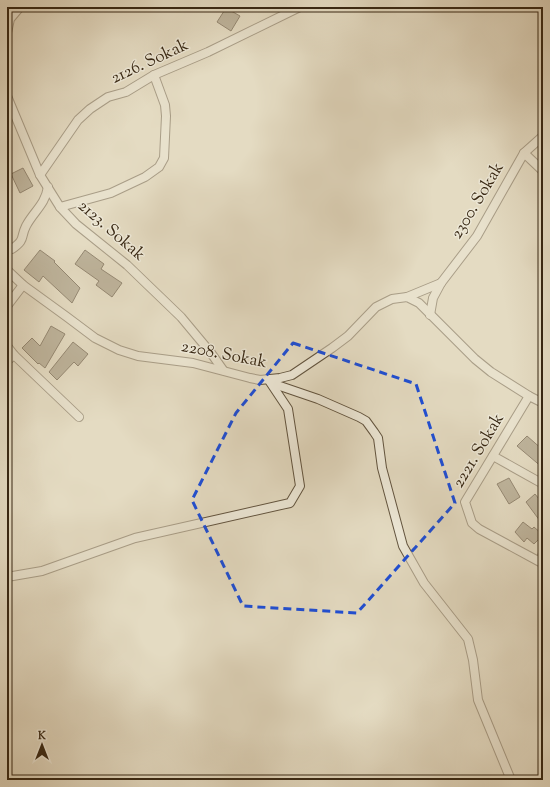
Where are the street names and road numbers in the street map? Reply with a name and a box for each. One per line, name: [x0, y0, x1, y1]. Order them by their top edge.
street label: 2126. Sokak: [107, 33, 193, 91]
street label: 2300. Sokak: [446, 158, 510, 244]
street label: 2123. Sokak: [72, 195, 150, 267]
street label: 2208. Sokak: [179, 335, 269, 375]
street label: 2221. Sokak: [447, 409, 511, 493]

